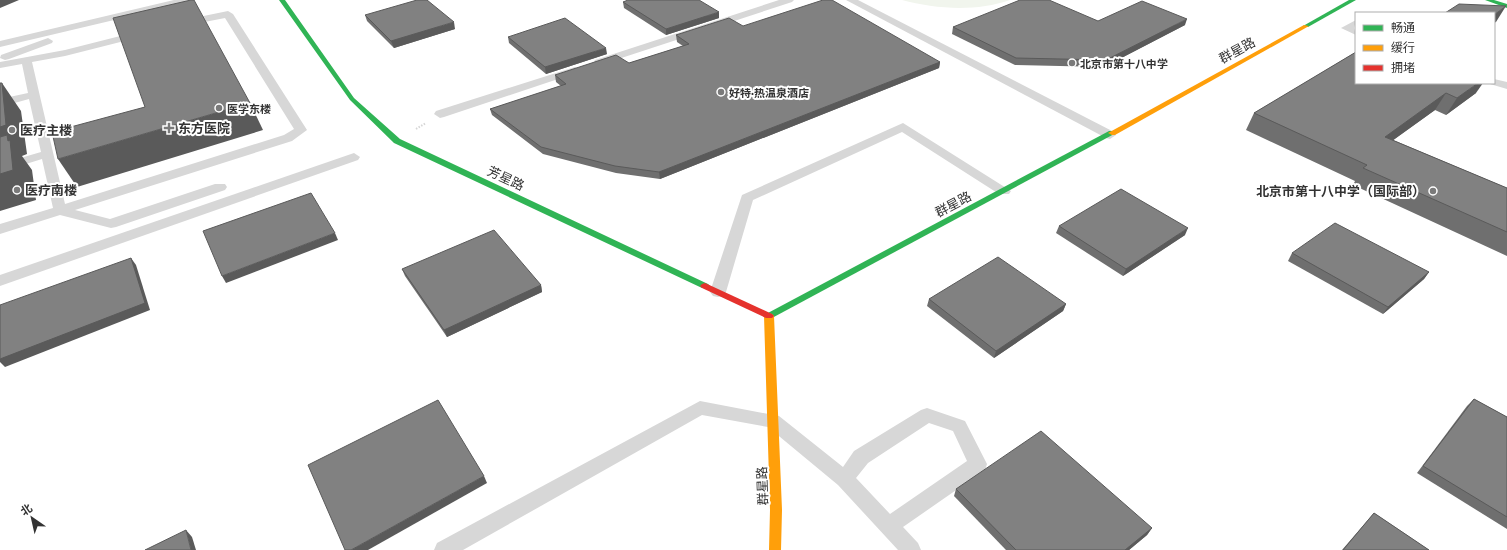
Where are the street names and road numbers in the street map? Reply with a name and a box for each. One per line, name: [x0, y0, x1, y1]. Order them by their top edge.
street label: 群星路: [1216, 34, 1258, 66]
street label: 芳星路: [485, 163, 527, 193]
street label: 群星路: [932, 188, 974, 220]
street label: 群星路: [753, 466, 771, 506]

